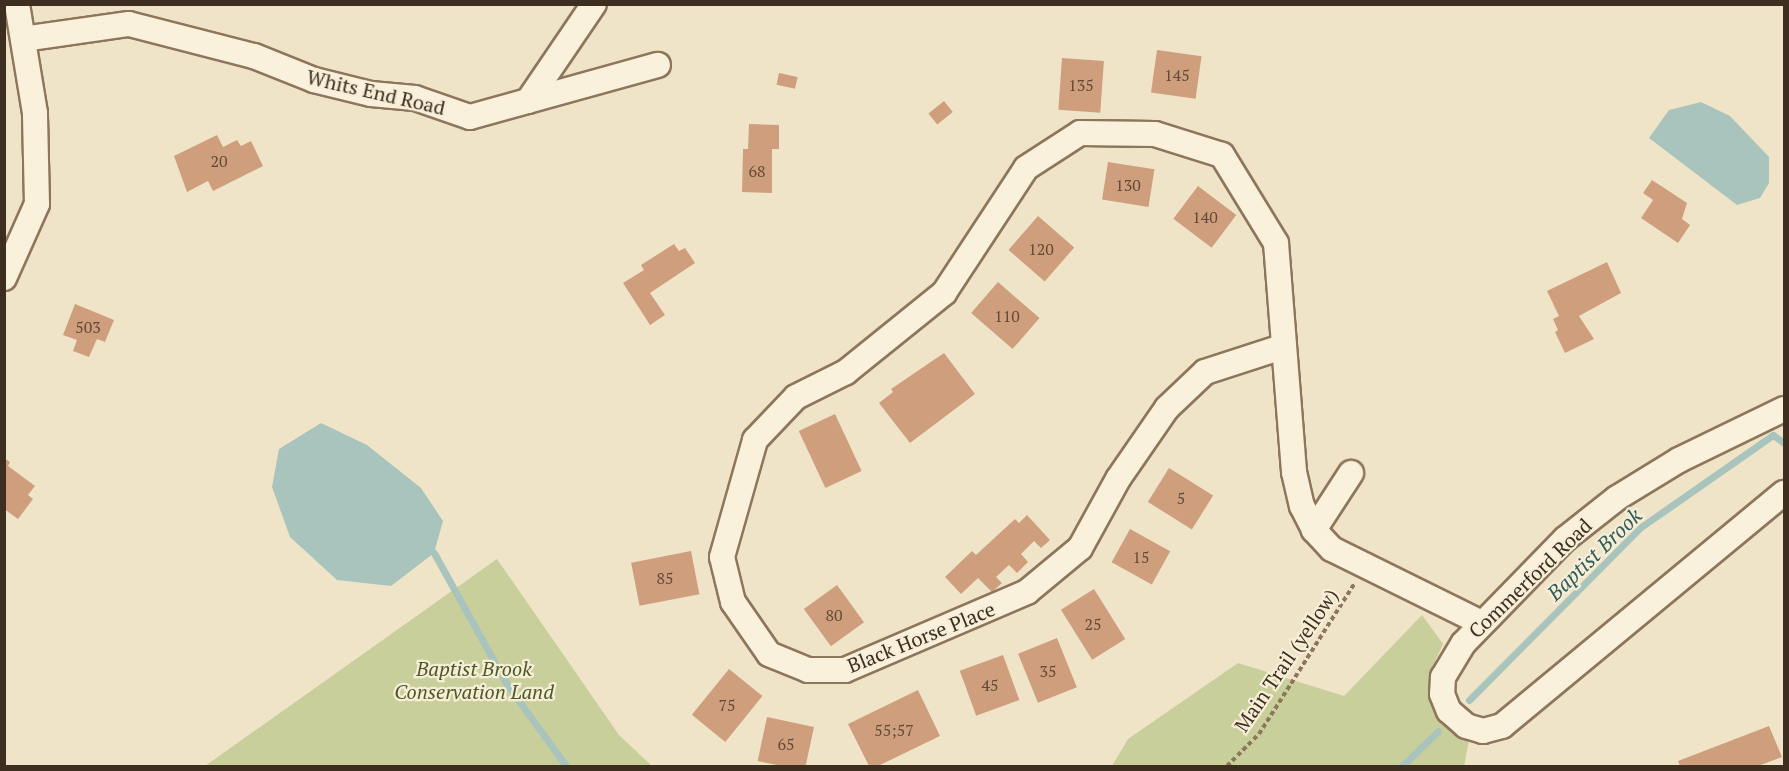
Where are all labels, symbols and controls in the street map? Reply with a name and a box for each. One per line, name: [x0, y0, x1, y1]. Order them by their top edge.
street label: Whits End Road: [304, 64, 448, 120]
house number: 145: [1164, 65, 1190, 85]
house number: 135: [1068, 75, 1094, 95]
house number: 20: [210, 151, 228, 171]
house number: 68: [748, 161, 766, 181]
house number: 130: [1115, 175, 1141, 195]
house number: 140: [1192, 207, 1218, 227]
house number: 120: [1028, 239, 1054, 259]
house number: 110: [994, 306, 1020, 326]
house number: 503: [75, 317, 101, 337]
house number: 5: [1177, 488, 1185, 508]
water label: Baptist Brook: [1542, 503, 1646, 605]
street label: Commerford Road: [1464, 513, 1596, 643]
house number: 15: [1132, 547, 1150, 567]
house number: 85: [656, 568, 674, 588]
street label: Main Trail (yellow): [1229, 584, 1343, 736]
street label: Black Horse Place: [844, 596, 998, 678]
house number: 80: [825, 605, 843, 625]
house number: 25: [1084, 614, 1102, 634]
park label: Baptist Brook Conservation Land: [394, 657, 554, 704]
house number: 35: [1039, 661, 1057, 681]
house number: 45: [981, 675, 999, 695]
house number: 75: [718, 695, 736, 715]
house number: 55;57: [874, 720, 914, 740]
house number: 65: [777, 734, 795, 754]

